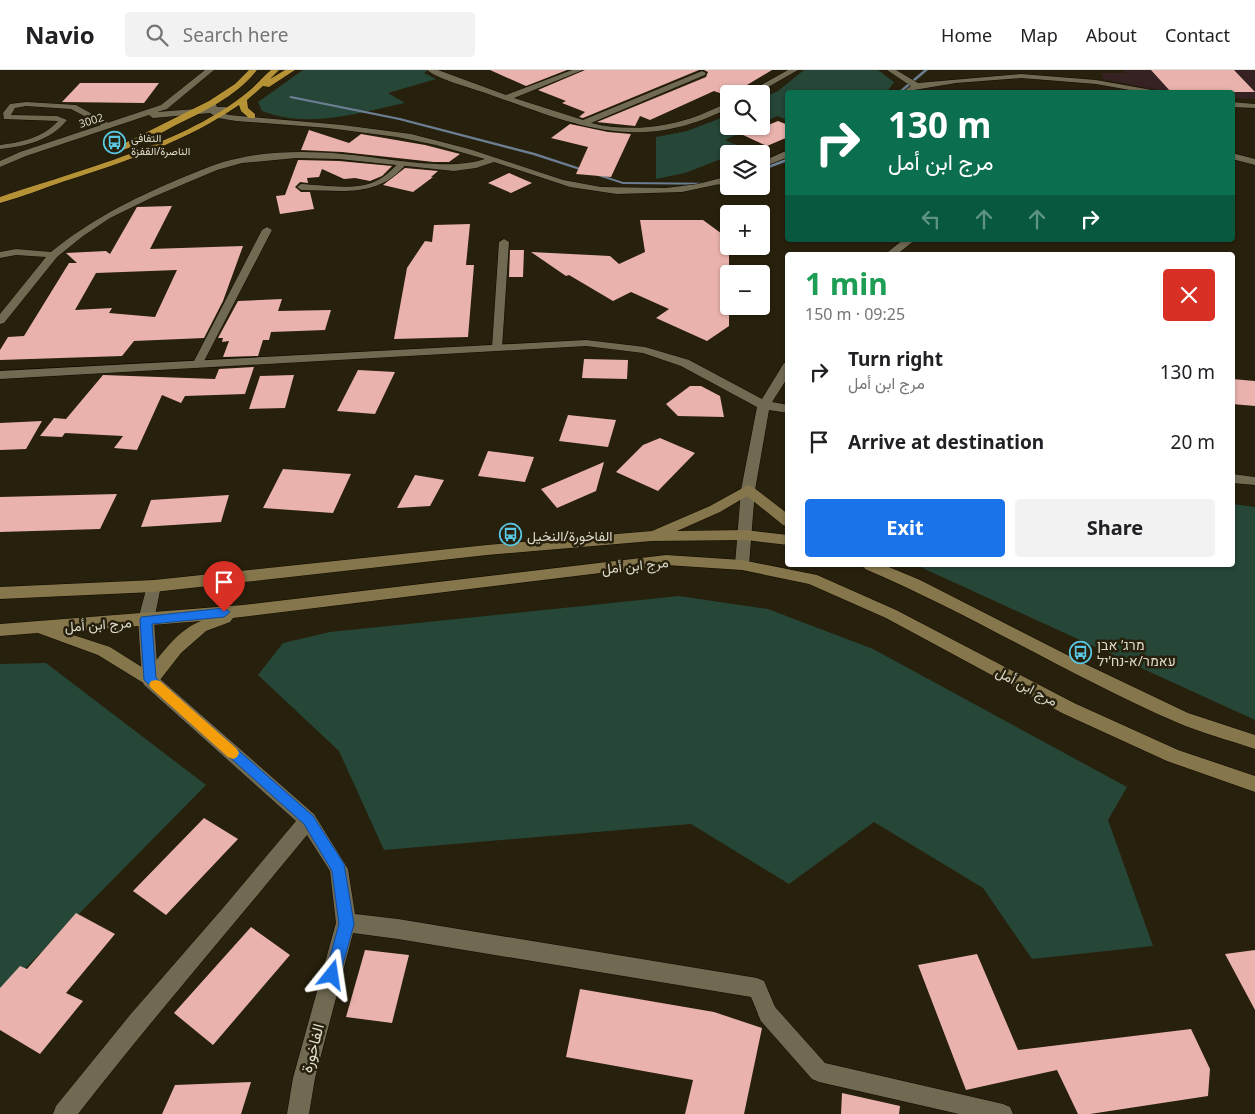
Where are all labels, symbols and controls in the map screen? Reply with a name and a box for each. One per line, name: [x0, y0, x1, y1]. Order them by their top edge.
search box: [125, 12, 475, 57]
text: Navio: [25, 18, 95, 51]
icon: search: [143, 21, 171, 49]
text: Search here: [183, 22, 289, 48]
text: Home: [941, 23, 992, 47]
text: Map: [1020, 23, 1058, 47]
text: About: [1086, 23, 1137, 47]
text: Contact: [1165, 23, 1230, 47]
map controls: [720, 85, 770, 315]
button: search: [720, 85, 770, 135]
text: 130 m: [888, 101, 991, 148]
street label: 3002: [77, 109, 105, 131]
icon: right: [805, 110, 870, 175]
place label: التفافي الناصرة/القفزة: [131, 130, 190, 158]
bus stop icon: التفافي الناصرة/القفزة: [103, 131, 127, 155]
button: layers: [720, 145, 770, 195]
text: مرج ابن أمل: [888, 146, 993, 176]
button: +: [720, 205, 770, 255]
icon: left: [917, 205, 945, 233]
icon: ahead: [970, 205, 998, 233]
icon: ahead: [1023, 205, 1051, 233]
icon: right: [1076, 205, 1104, 233]
text: 1 min: [805, 263, 888, 304]
button: −: [720, 265, 770, 315]
button: close: [1163, 269, 1215, 321]
text: 150 m · 09:25: [805, 303, 905, 325]
text: Turn right: [848, 346, 943, 372]
icon: right: [805, 358, 833, 386]
text: 130 m: [1160, 359, 1215, 385]
text: مرج ابن أمل: [848, 372, 925, 394]
icon: arrive: [805, 428, 833, 456]
text: Arrive at destination: [848, 429, 1044, 455]
text: 20 m: [1171, 429, 1215, 455]
button: Exit: [805, 499, 1005, 557]
button: Share: [1015, 499, 1215, 557]
bus stop icon: الفاخورة/النخيل: [499, 523, 523, 547]
place label: الفاخورة/النخيل: [527, 526, 612, 545]
street label: مرج ابن أمل: [601, 552, 670, 580]
pin: [203, 561, 245, 612]
icon: arrive: [210, 568, 238, 596]
street label: مرج ابن أمل: [64, 612, 132, 638]
place label: מרג׳ אבן עאמר/א-נח׳יל: [1097, 635, 1176, 670]
bus stop icon: מרג׳ אבן עאמר/א-נח׳יל: [1069, 640, 1093, 664]
street label: مرج ابن أمل: [992, 662, 1061, 712]
position arrow: [305, 948, 357, 1000]
street label: الفاخورة: [295, 1021, 329, 1075]

